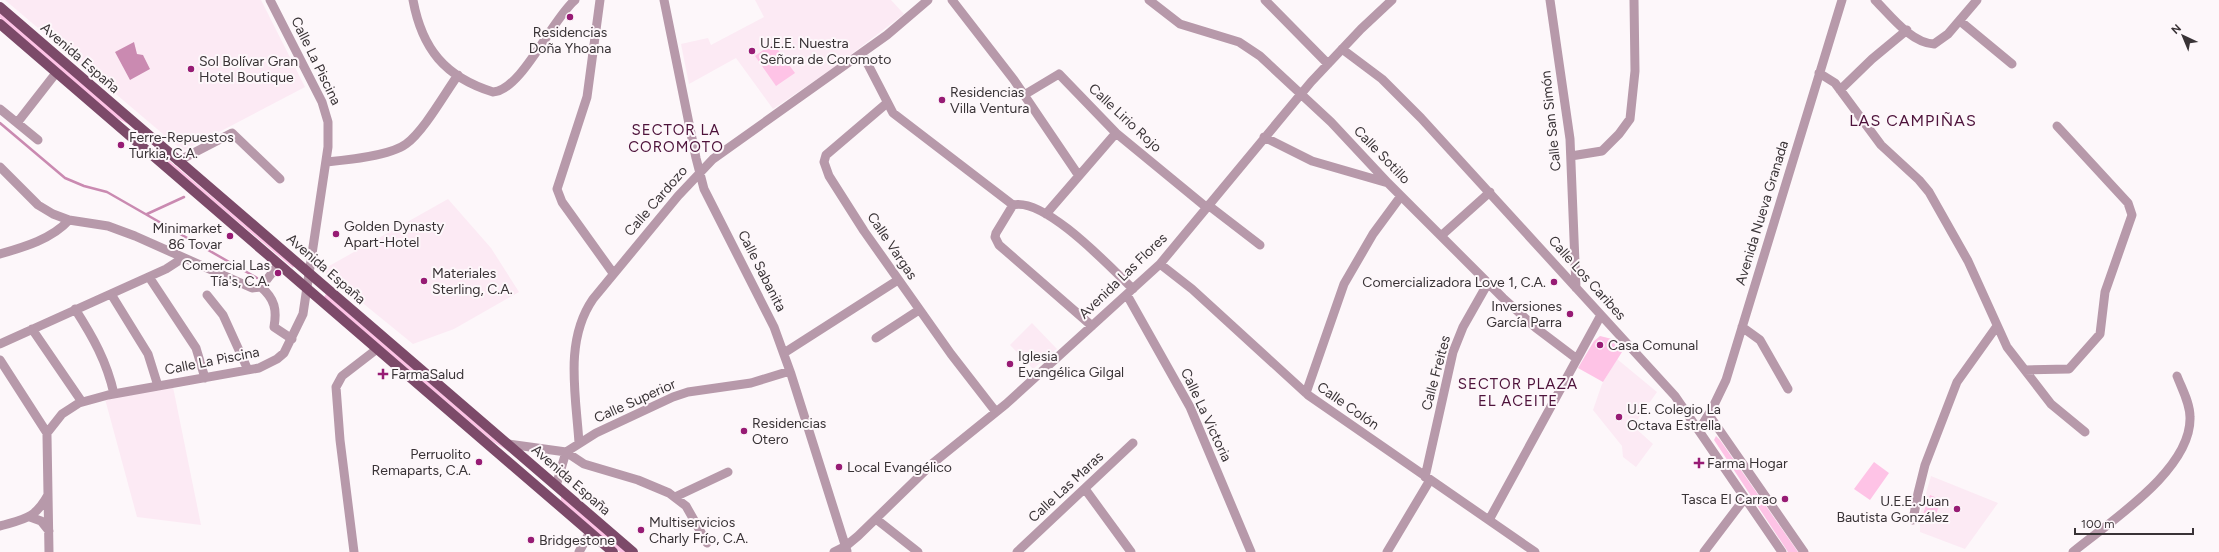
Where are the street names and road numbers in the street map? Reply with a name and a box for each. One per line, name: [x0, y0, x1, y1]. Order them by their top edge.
street label: Calle La Piscina: [287, 14, 345, 108]
street label: Avenida España: [37, 19, 123, 97]
street label: Calle San Simón: [1537, 70, 1565, 172]
street label: Calle Lirio Rojo: [1085, 80, 1165, 156]
street label: Calle Sotillo: [1350, 122, 1414, 188]
street label: Avenida Nueva Granada: [1732, 139, 1792, 287]
street label: Calle Cardozo: [621, 162, 691, 240]
street label: Calle Vargas: [863, 209, 921, 283]
street label: Calle Sabanita: [734, 227, 790, 315]
street label: Avenida España: [283, 230, 369, 308]
street label: Avenida Las Flores: [1075, 230, 1171, 322]
street label: Calle Los Caribes: [1545, 232, 1629, 324]
street label: Calle Freites: [1418, 334, 1454, 412]
street label: Calle La Piscina: [163, 343, 261, 379]
street label: Calle La Victoria: [1177, 365, 1235, 465]
street label: Calle Superior: [592, 375, 679, 427]
street label: Calle Colón: [1314, 378, 1382, 434]
street label: Avenida España: [528, 441, 614, 519]
street label: Calle Las Maras: [1025, 448, 1107, 526]

